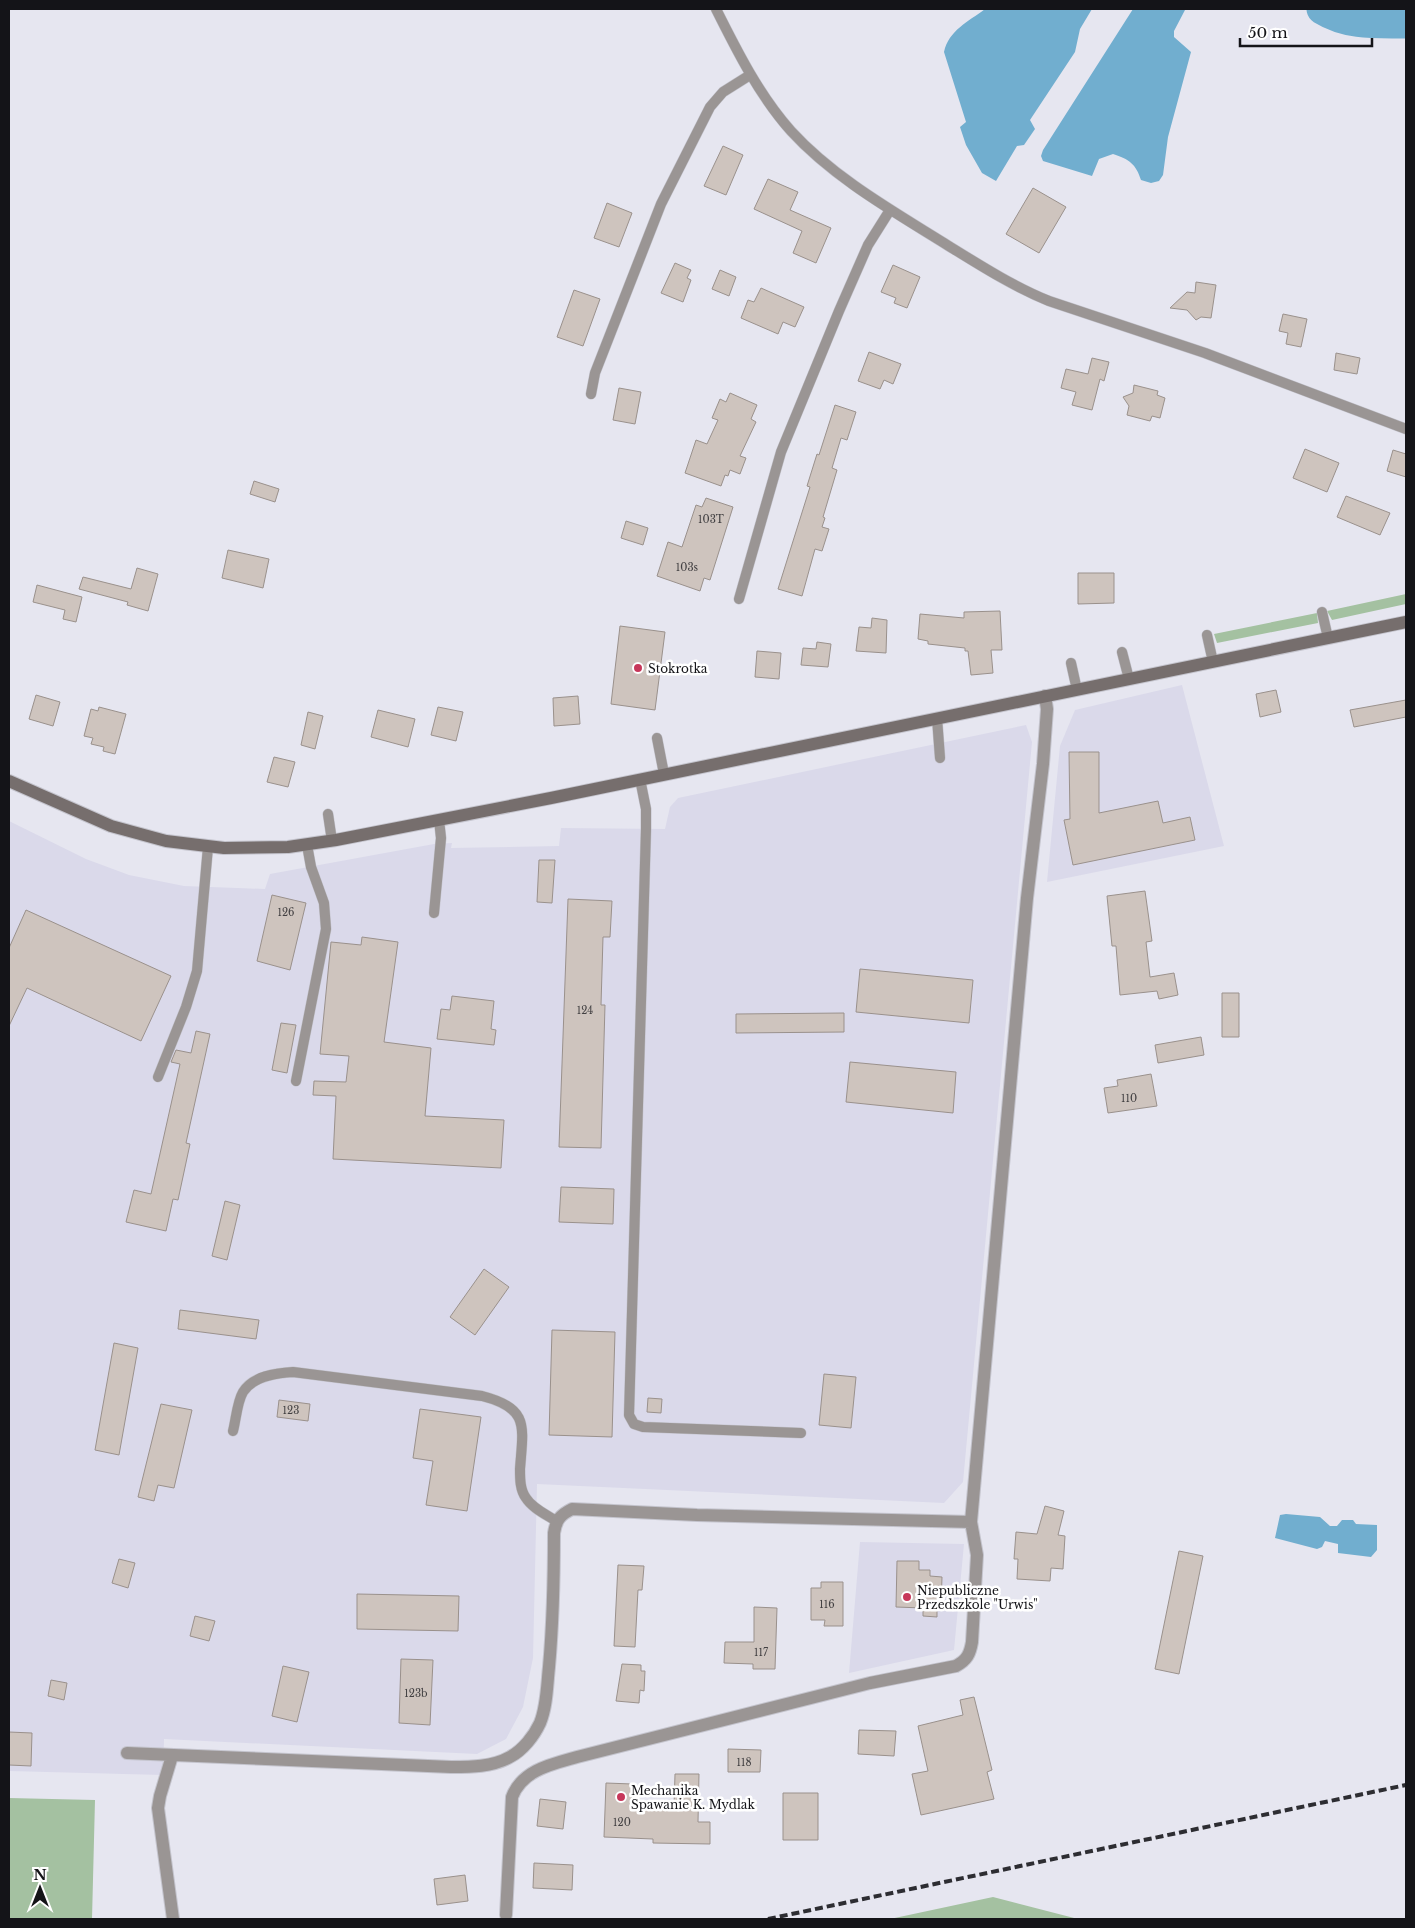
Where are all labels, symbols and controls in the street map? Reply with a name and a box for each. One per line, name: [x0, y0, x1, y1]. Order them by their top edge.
scale bar: [1240, 15, 1372, 47]
text: 50 m: [1248, 23, 1288, 42]
house number: 103T: [698, 513, 724, 526]
house number: 103s: [676, 561, 699, 574]
place label: Stokrotka: [648, 661, 708, 676]
marker: Stokrotka: [632, 662, 644, 674]
house number: 126: [277, 906, 295, 919]
house number: 124: [577, 1004, 593, 1017]
house number: 110: [1121, 1092, 1137, 1105]
house number: 123: [283, 1404, 299, 1417]
place label: Niepubliczne Przedszkole "Urwis": [917, 1583, 1038, 1612]
marker: Niepubliczne Przedszkole "Urwis": [901, 1591, 913, 1603]
house number: 116: [819, 1598, 835, 1611]
house number: 117: [754, 1646, 769, 1659]
house number: 123b: [404, 1687, 428, 1700]
house number: 118: [737, 1756, 751, 1769]
place label: Mechanika Spawanie K. Mydlak: [631, 1783, 755, 1812]
marker: Mechanika Spawanie K. Mydlak: [615, 1791, 627, 1803]
house number: 120: [613, 1816, 631, 1829]
north arrow: [15, 1863, 65, 1913]
text: N: [33, 1866, 47, 1884]

